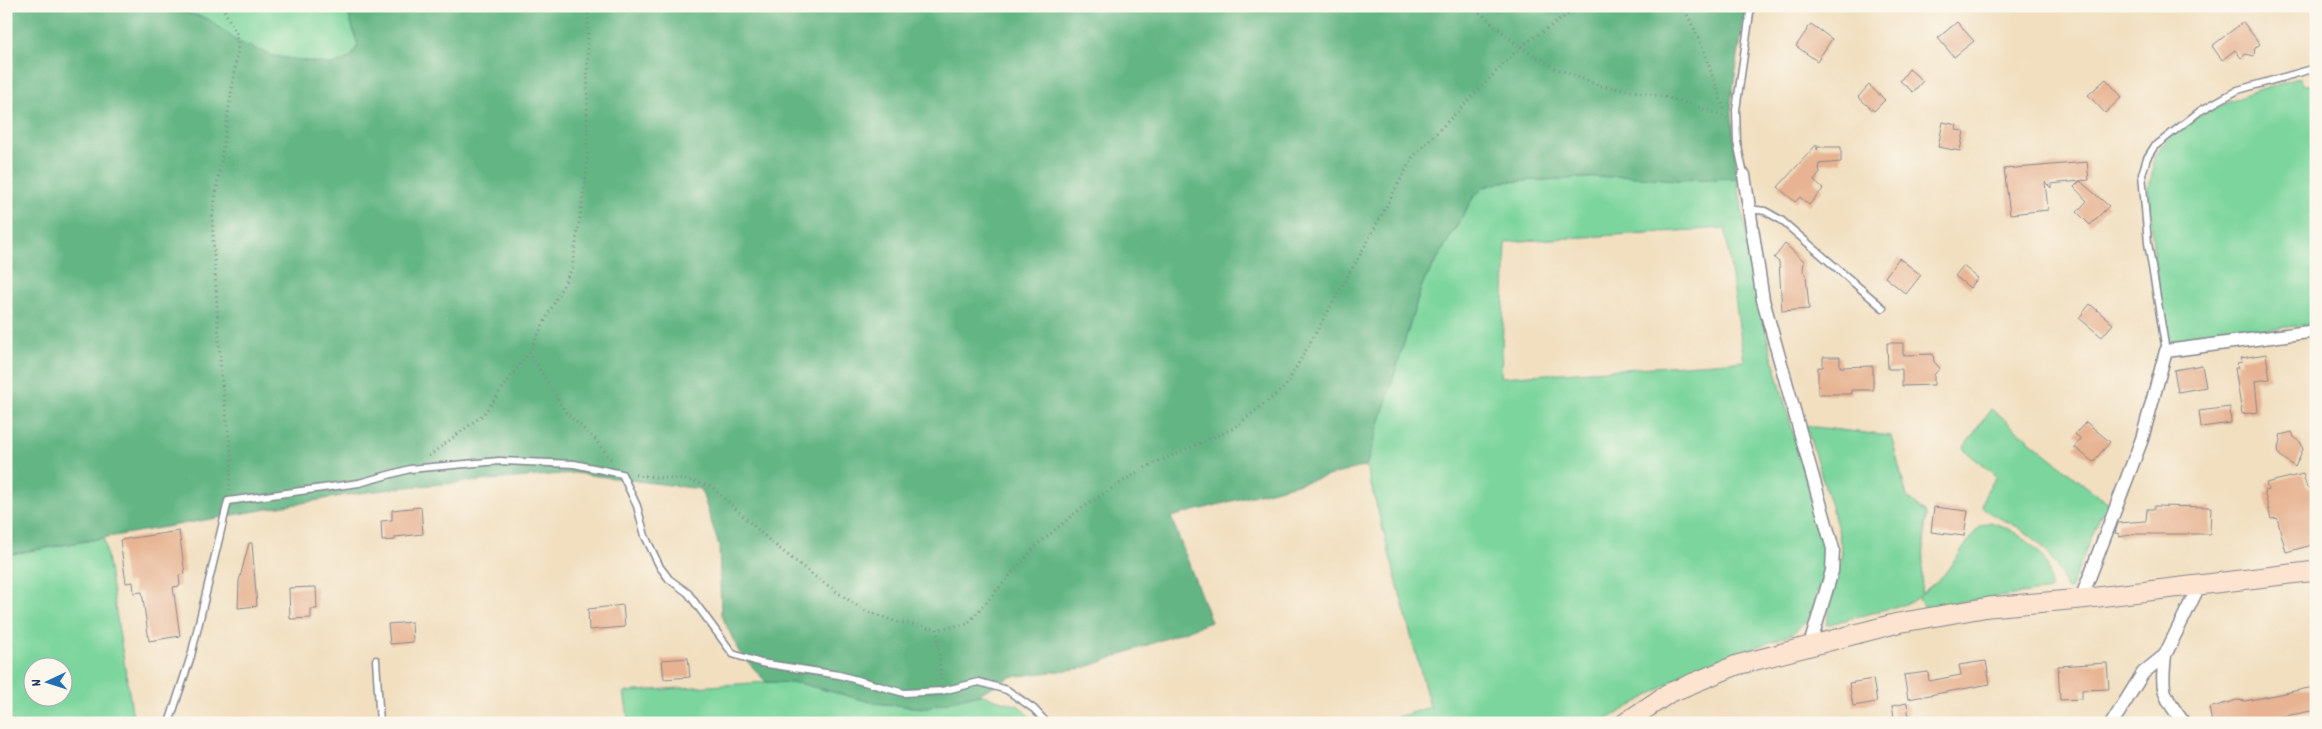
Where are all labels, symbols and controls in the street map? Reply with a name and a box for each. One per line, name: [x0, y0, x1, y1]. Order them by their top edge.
north arrow: [22, 656, 72, 706]
text: N: [27, 679, 47, 687]

